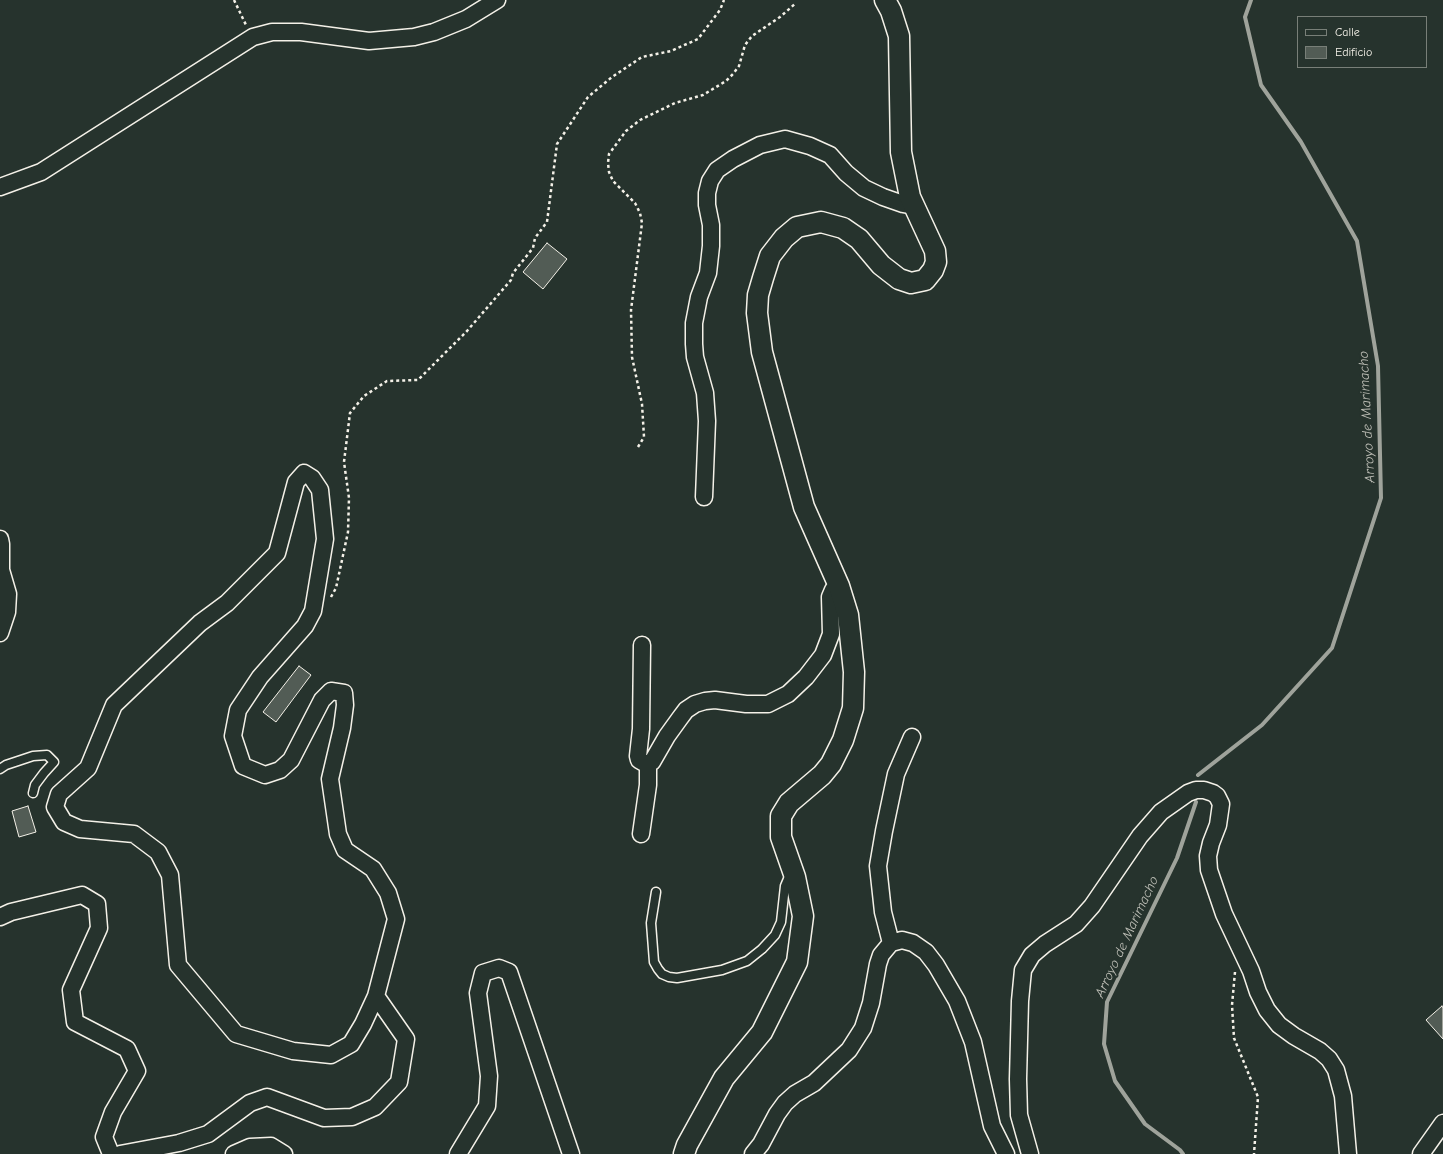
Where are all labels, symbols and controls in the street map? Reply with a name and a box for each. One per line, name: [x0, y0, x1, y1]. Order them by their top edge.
legend: [1297, 16, 1427, 68]
text: Calle: [1335, 25, 1360, 39]
text: Edificio: [1335, 45, 1372, 59]
water label: Arroyo de Marimacho: [1355, 351, 1379, 483]
water label: Arroyo de Marimacho: [1092, 874, 1162, 1000]

